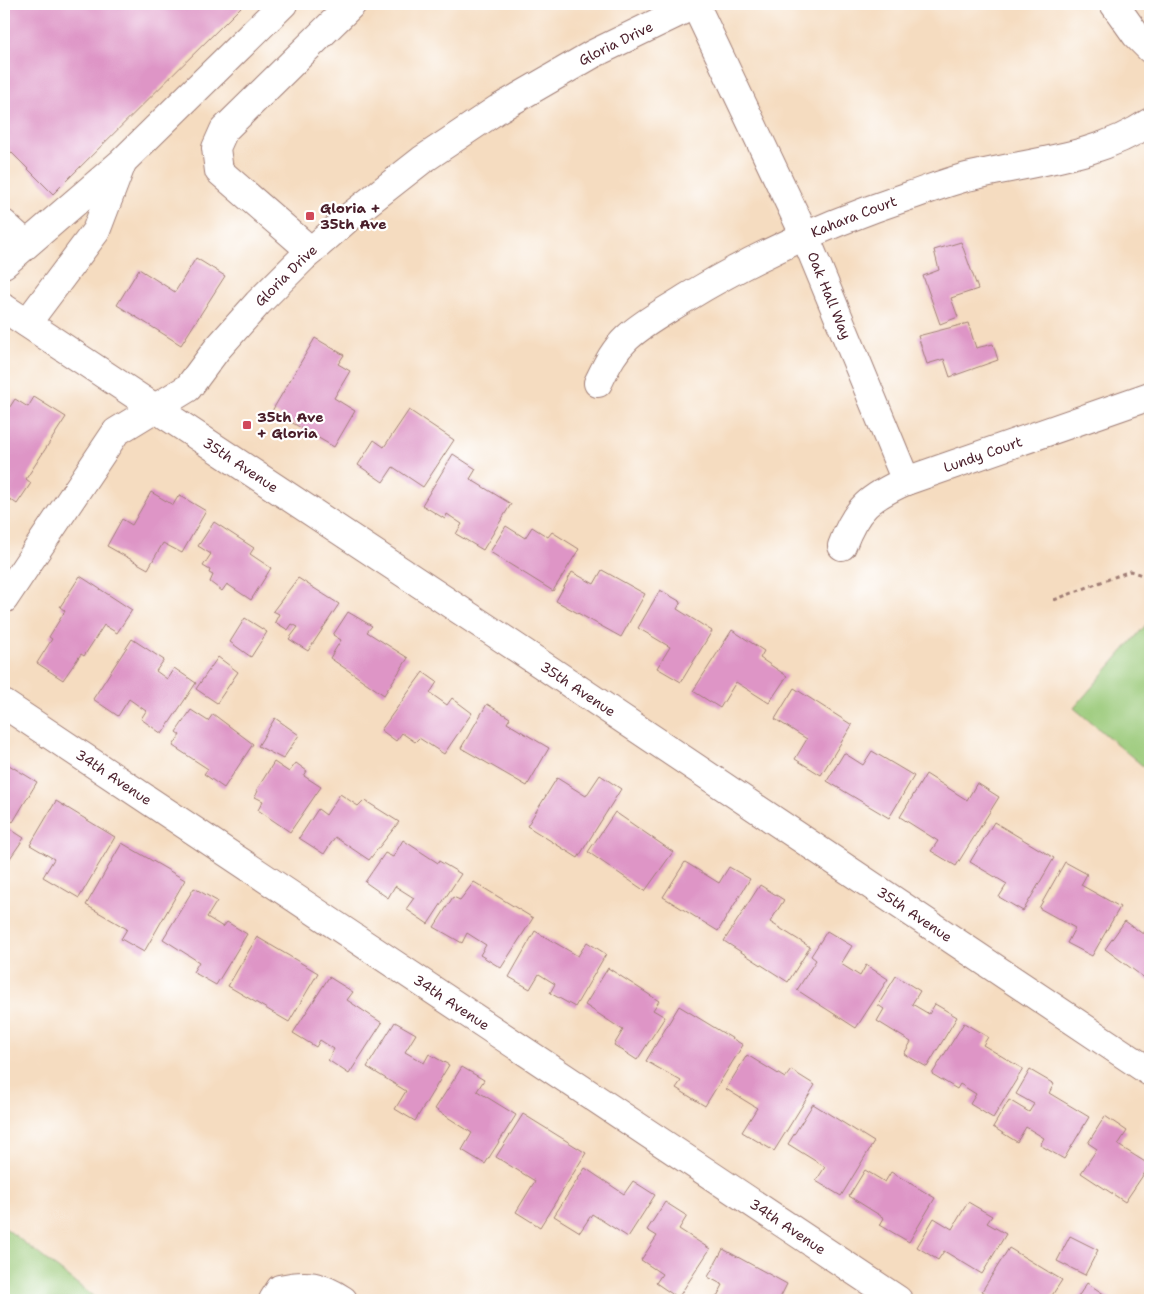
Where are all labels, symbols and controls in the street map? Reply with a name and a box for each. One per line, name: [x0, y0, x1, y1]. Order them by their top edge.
street label: Gloria Drive: [575, 17, 656, 69]
street label: Kahara Court: [808, 192, 899, 241]
place label: Gloria + 35th Ave: [320, 199, 387, 233]
marker: Gloria + 35th Ave: [304, 210, 316, 222]
street label: Gloria Drive: [251, 241, 321, 310]
street label: Oak Hall Way: [803, 249, 856, 342]
place label: 35th Ave + Gloria: [257, 408, 324, 442]
marker: 35th Ave + Gloria: [241, 419, 253, 431]
street label: Lundy Court: [941, 432, 1025, 476]
street label: 35th Avenue: [200, 433, 282, 496]
street label: 35th Avenue: [537, 657, 619, 721]
street label: 34th Avenue: [72, 745, 155, 809]
street label: 35th Avenue: [874, 883, 956, 946]
street label: 34th Avenue: [410, 971, 493, 1034]
street label: 34th Avenue: [746, 1195, 829, 1258]

